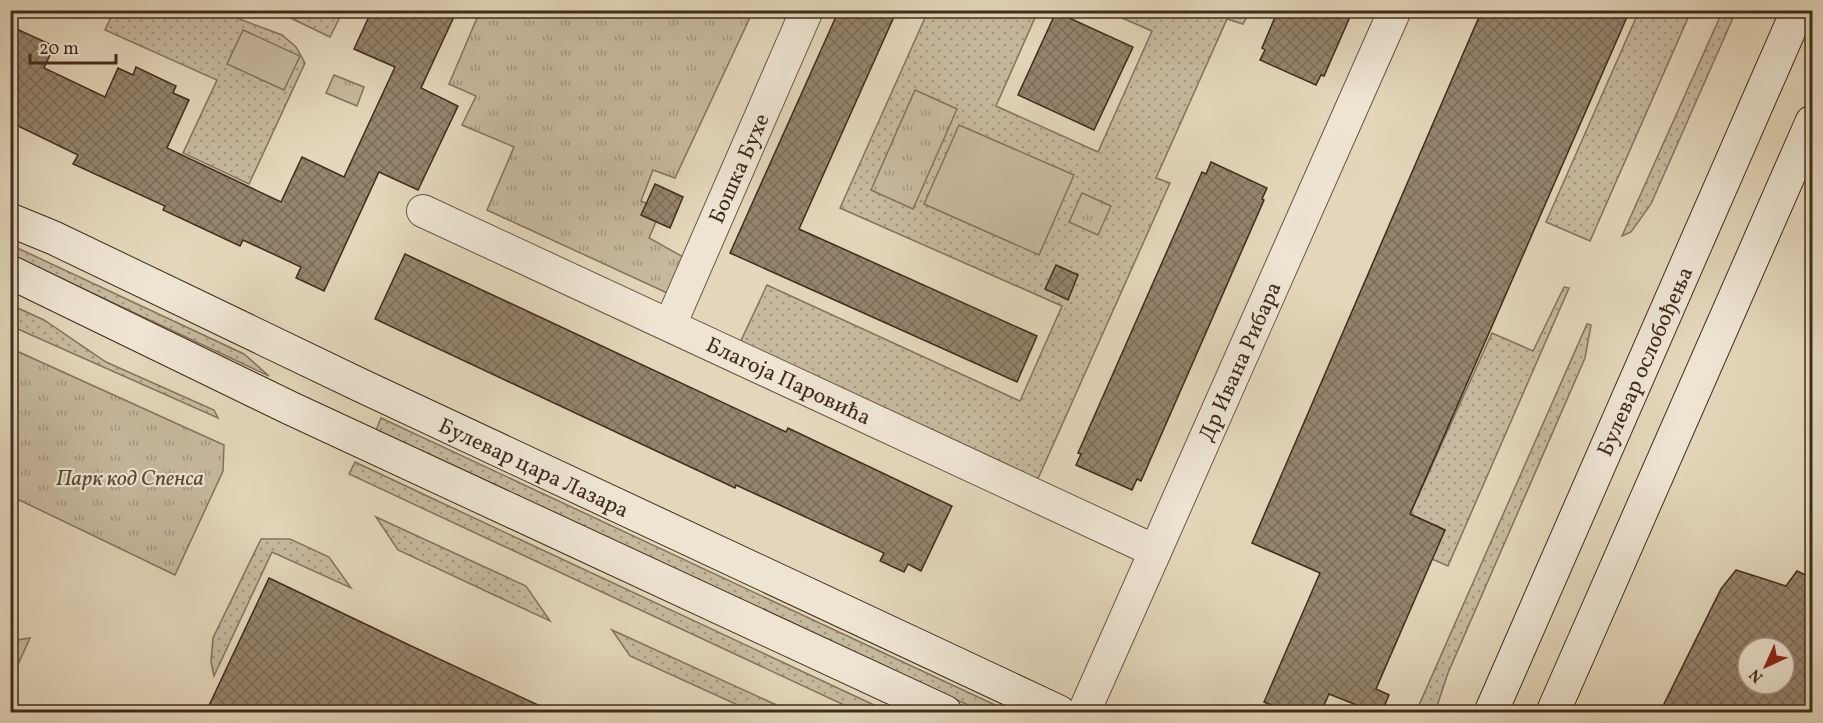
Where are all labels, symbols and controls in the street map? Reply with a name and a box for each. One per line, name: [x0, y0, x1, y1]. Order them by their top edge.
scale bar: [30, 27, 116, 65]
text: 20 m: [39, 37, 79, 62]
street label: Бошка Бухе: [702, 109, 778, 229]
street label: Булевар ослобођења: [1590, 262, 1702, 462]
street label: Др Ивана Рибара: [1192, 277, 1290, 447]
street label: Благоја Паровића: [700, 330, 876, 434]
street label: Булевар цара Лазара: [433, 412, 633, 527]
park label: Парк код Спенса: [56, 464, 204, 495]
north arrow: [1736, 636, 1796, 696]
text: N: [1745, 663, 1769, 687]

